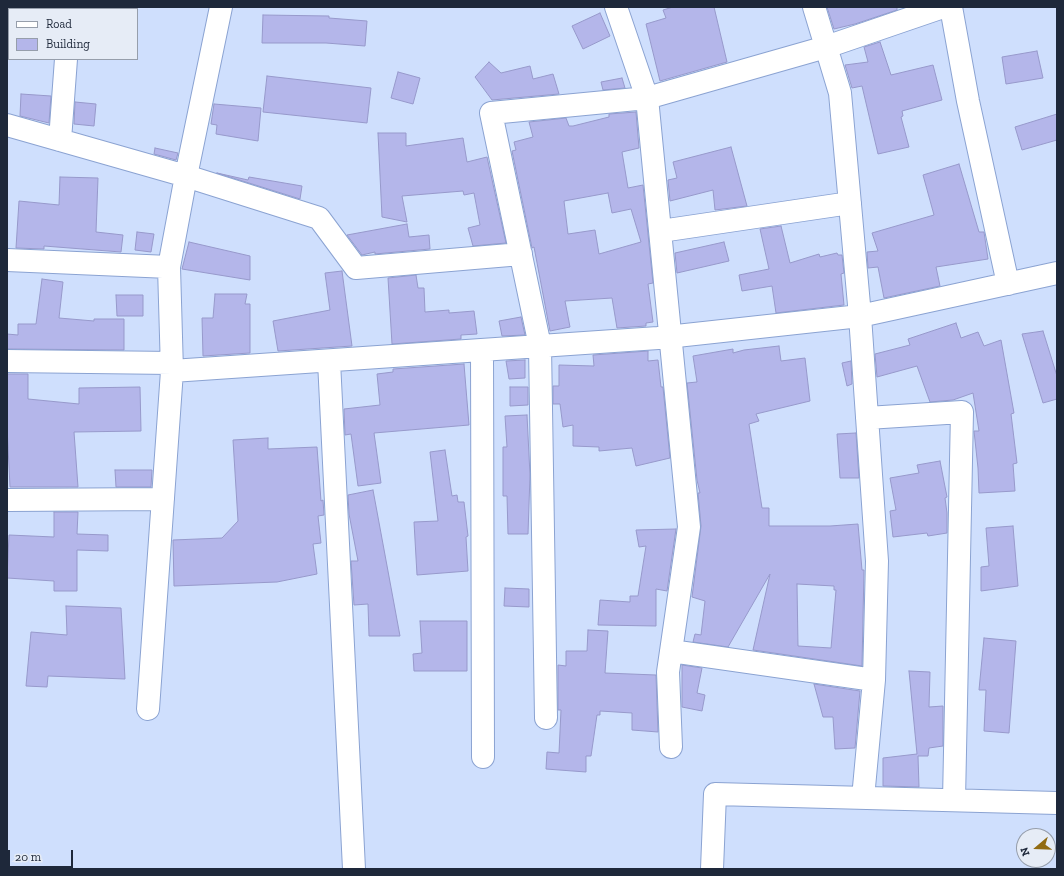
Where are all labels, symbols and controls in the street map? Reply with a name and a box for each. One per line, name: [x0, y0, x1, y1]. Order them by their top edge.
legend: [8, 8, 138, 60]
text: Road: [46, 17, 72, 31]
text: Building: [46, 37, 90, 51]
north arrow: [1016, 828, 1056, 868]
scale bar: [10, 842, 75, 868]
text: N: [1018, 846, 1033, 858]
text: 20 m: [15, 850, 41, 864]

